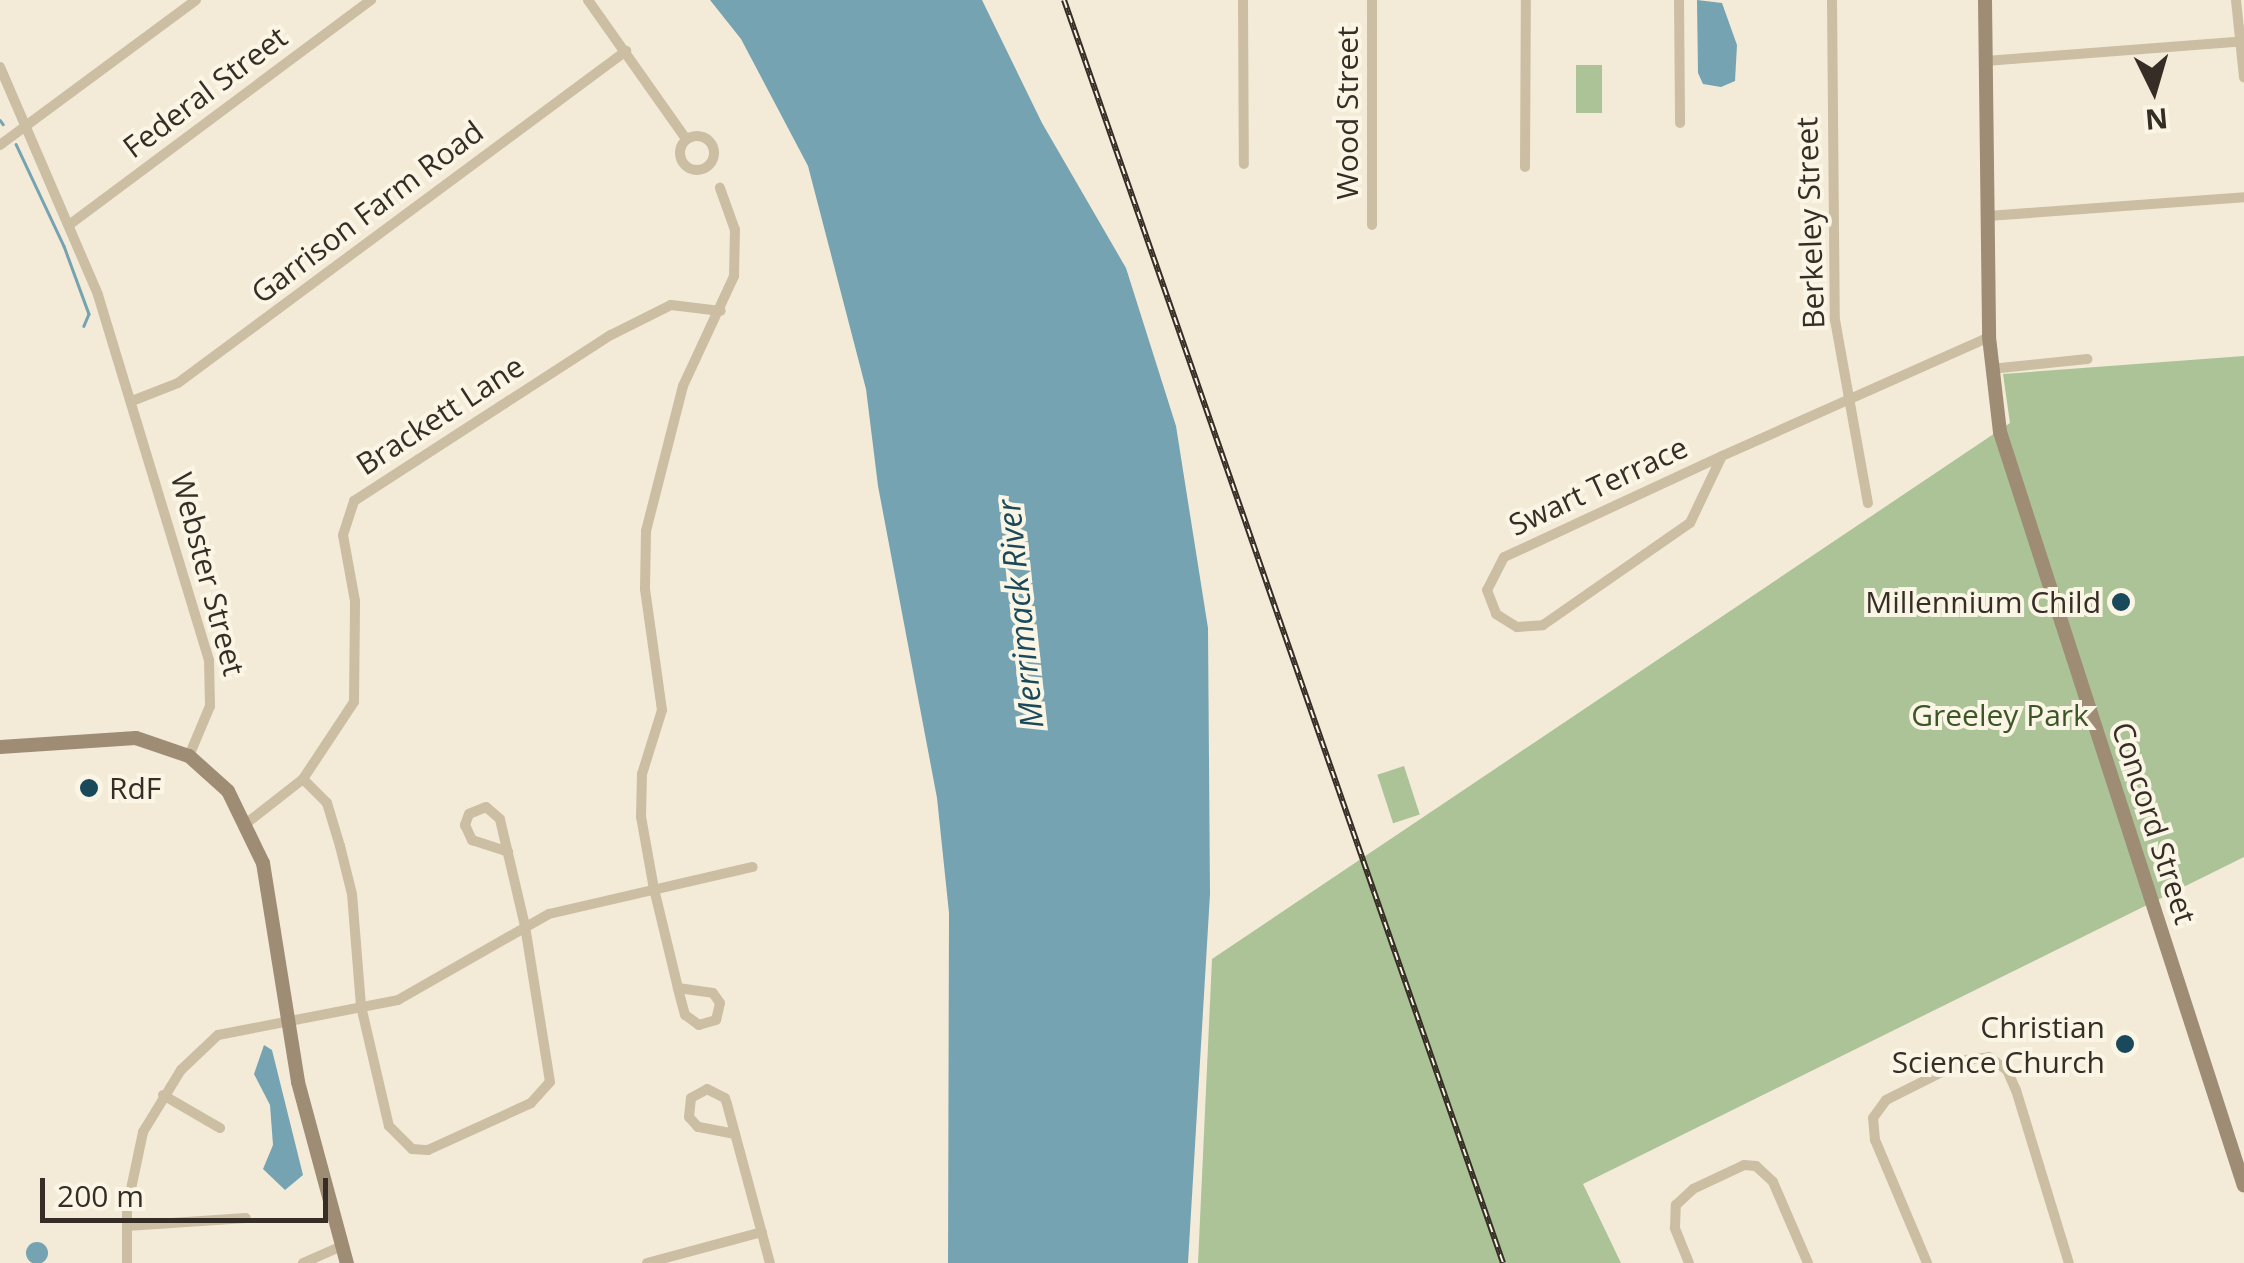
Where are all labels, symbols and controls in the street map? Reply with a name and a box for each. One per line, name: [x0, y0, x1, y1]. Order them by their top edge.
street label: Federal Street: [116, 19, 294, 165]
street label: Wood Street: [1329, 26, 1365, 200]
north arrow: [2104, 40, 2204, 140]
text: N: [2144, 100, 2170, 140]
street label: Garrison Farm Road: [244, 113, 490, 311]
street label: Berkeley Street: [1788, 116, 1832, 330]
street label: Brackett Lane: [350, 348, 530, 482]
street label: Swart Terrace: [1503, 429, 1693, 543]
street label: Webster Street: [164, 469, 252, 679]
water label: Merrimack River: [989, 498, 1051, 730]
place label: Millennium Child: [1865, 584, 2101, 620]
marker: Millennium Child: [2110, 591, 2132, 613]
park label: Greeley Park: [1911, 697, 2089, 733]
street label: Concord Street: [2104, 718, 2204, 928]
place label: RdF: [109, 770, 161, 806]
marker: RdF: [78, 777, 100, 799]
place label: Christian Science Church: [1892, 1009, 2105, 1080]
marker: Christian Science Church: [2114, 1033, 2136, 1055]
scale bar: [45, 1158, 332, 1220]
text: 200 m: [57, 1175, 144, 1216]

